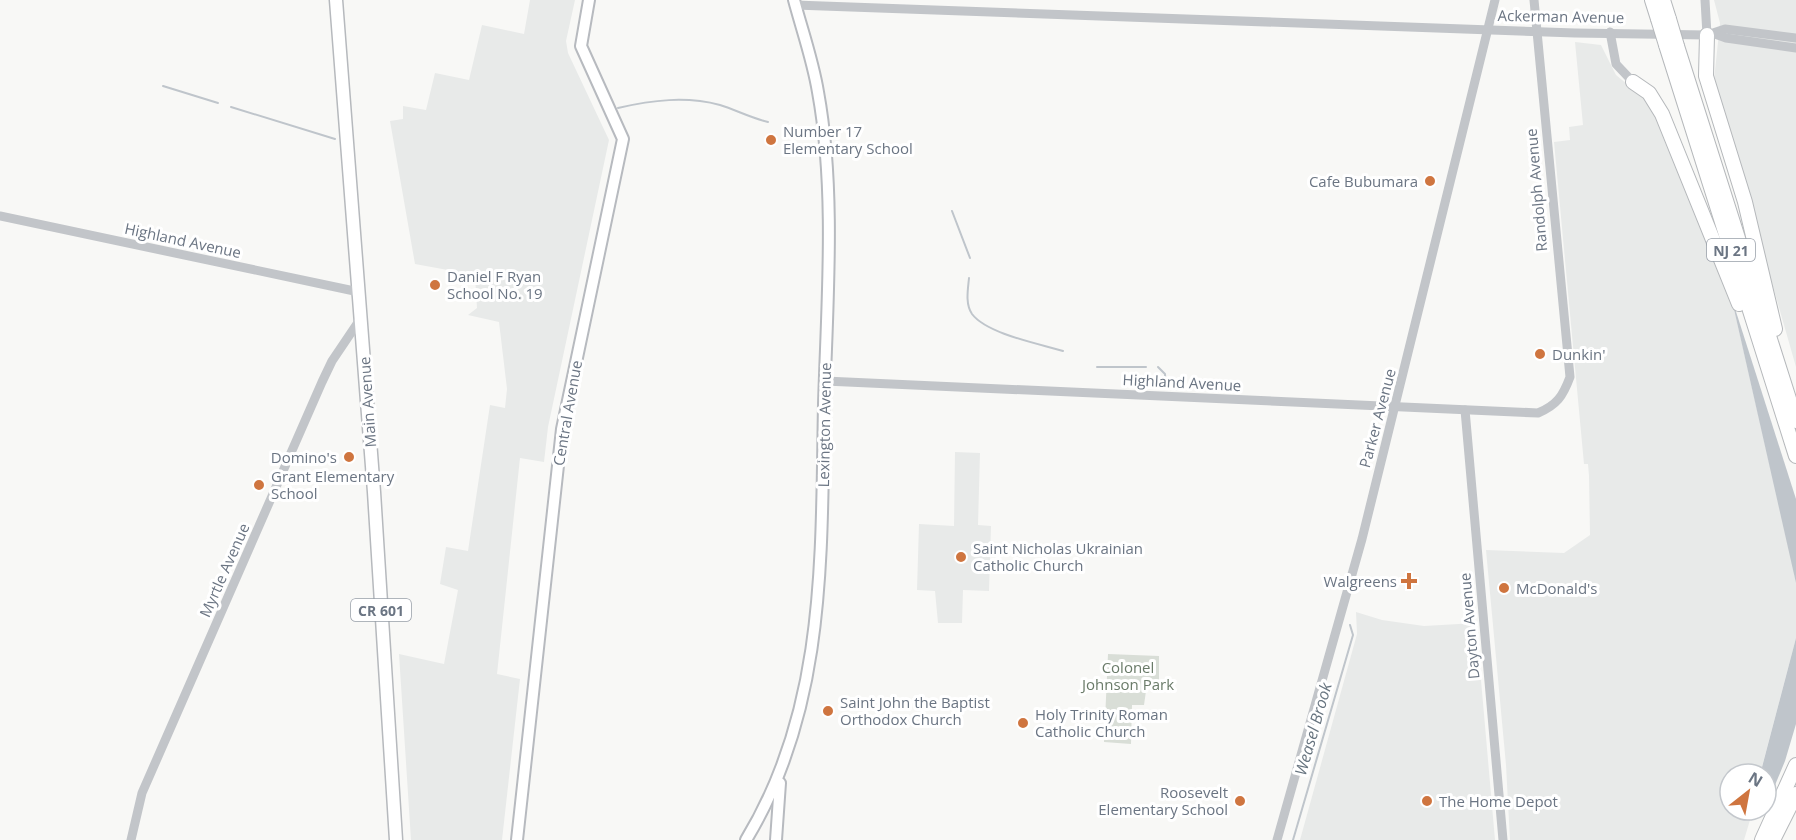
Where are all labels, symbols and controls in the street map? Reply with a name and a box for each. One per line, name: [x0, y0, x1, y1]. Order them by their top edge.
street label: Ackerman Avenue: [1498, 5, 1624, 27]
place label: Number 17 Elementary School: [783, 121, 913, 158]
street label: Randolph Avenue: [1521, 128, 1551, 252]
marker: Number 17 Elementary School: [764, 133, 778, 147]
place label: Cafe Bubumara: [1309, 171, 1418, 191]
marker: Cafe Bubumara: [1423, 174, 1437, 188]
street label: Highland Avenue: [123, 218, 243, 262]
road number: NJ 21: [1707, 239, 1755, 261]
place label: Daniel F Ryan School No. 19: [447, 266, 543, 303]
marker: Daniel F Ryan School No. 19: [428, 278, 442, 292]
place label: Dunkin': [1552, 344, 1605, 364]
marker: Dunkin': [1533, 347, 1547, 361]
street label: Main Avenue: [354, 356, 380, 448]
street label: Central Avenue: [548, 359, 586, 467]
street label: Lexington Avenue: [813, 362, 835, 488]
street label: Parker Avenue: [1354, 366, 1400, 470]
street label: Highland Avenue: [1122, 369, 1242, 395]
place label: Domino's: [271, 447, 337, 467]
marker: Domino's: [342, 450, 356, 464]
place label: Grant Elementary School: [271, 466, 395, 503]
marker: Grant Elementary School: [252, 478, 266, 492]
street label: Myrtle Avenue: [194, 520, 254, 620]
place label: Saint Nicholas Ukrainian Catholic Church: [973, 538, 1143, 575]
marker: Saint Nicholas Ukrainian Catholic Church: [954, 550, 968, 564]
place label: Walgreens: [1324, 571, 1397, 591]
street label: Dayton Avenue: [1454, 572, 1484, 680]
marker: Walgreens: [1402, 574, 1416, 588]
place label: McDonald's: [1516, 578, 1598, 598]
marker: McDonald's: [1497, 581, 1511, 595]
road number: CR 601: [351, 599, 411, 621]
park label: Colonel Johnson Park: [1080, 657, 1174, 694]
water label: Weasel Brook: [1289, 679, 1337, 778]
place label: Saint John the Baptist Orthodox Church: [840, 692, 990, 729]
marker: Saint John the Baptist Orthodox Church: [821, 704, 835, 718]
place label: Holy Trinity Roman Catholic Church: [1035, 704, 1168, 741]
marker: Holy Trinity Roman Catholic Church: [1016, 716, 1030, 730]
north arrow: [1718, 762, 1778, 822]
text: N: [1744, 766, 1767, 792]
place label: Roosevelt Elementary School: [1098, 782, 1228, 819]
place label: The Home Depot: [1439, 791, 1558, 811]
marker: Roosevelt Elementary School: [1233, 794, 1247, 808]
marker: The Home Depot: [1420, 794, 1434, 808]

